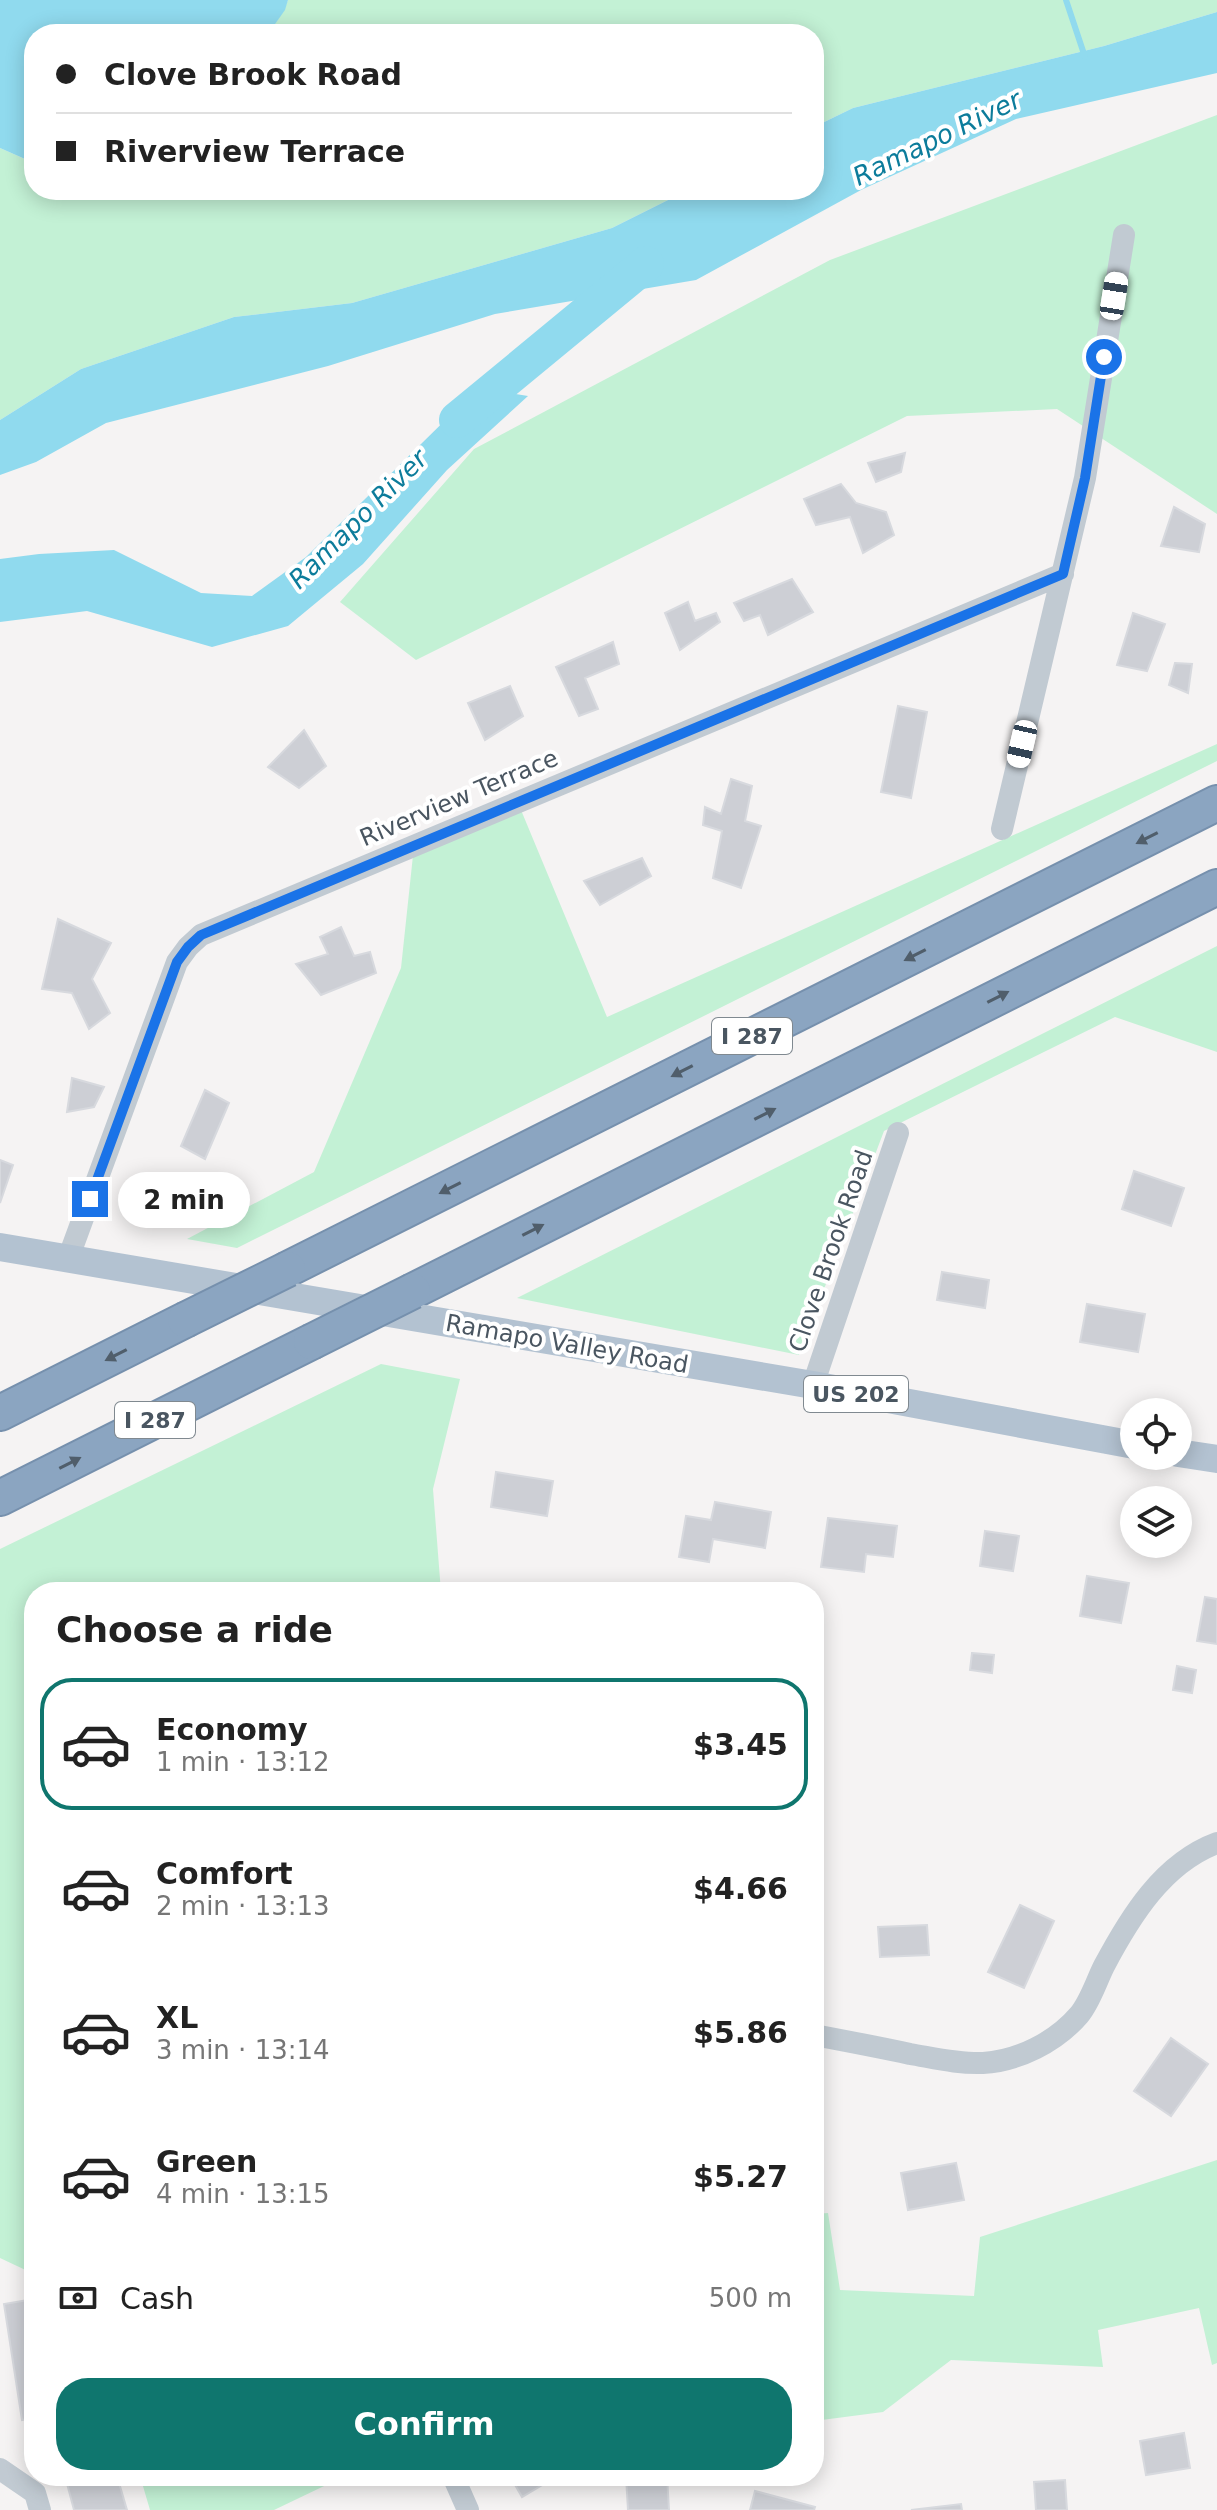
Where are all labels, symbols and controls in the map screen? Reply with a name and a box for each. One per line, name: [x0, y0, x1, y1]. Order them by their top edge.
text: Clove Brook Road: [104, 57, 402, 92]
water label: Ramapo River: [848, 83, 1028, 192]
text: Riverview Terrace: [104, 134, 405, 169]
car: [1098, 270, 1130, 322]
route start: [1086, 339, 1122, 375]
water label: Ramapo River: [283, 442, 435, 594]
car: [1005, 718, 1039, 770]
street label: Riverview Terrace: [356, 744, 562, 852]
one-way arrow: [1136, 831, 1159, 845]
one-way arrow: [903, 948, 926, 961]
one-way arrow: [986, 991, 1009, 1004]
road number: I 287: [712, 1018, 792, 1054]
one-way arrow: [671, 1064, 694, 1078]
one-way arrow: [754, 1107, 777, 1121]
street label: Clove Brook Road: [783, 1146, 879, 1356]
callout: 2 min: [118, 1171, 250, 1227]
route end: [72, 1181, 108, 1217]
one-way arrow: [438, 1181, 461, 1194]
text: 2 min: [143, 1185, 225, 1215]
one-way arrow: [521, 1224, 544, 1237]
street label: Ramapo Valley Road: [443, 1309, 691, 1379]
one-way arrow: [104, 1348, 127, 1362]
road number: US 202: [804, 1376, 908, 1412]
map controls: [1120, 1398, 1192, 1558]
button: locate: [1120, 1398, 1192, 1470]
road number: I 287: [115, 1402, 195, 1438]
one-way arrow: [58, 1456, 81, 1469]
button: layers: [1120, 1486, 1192, 1558]
text: Choose a ride: [56, 1609, 333, 1650]
icon: car: [60, 1708, 132, 1780]
text: Economy: [156, 1712, 308, 1747]
text: $3.45: [693, 1727, 788, 1762]
text: 1 min · 13:12: [156, 1747, 330, 1777]
icon: car: [60, 1852, 132, 1924]
text: Comfort: [156, 1856, 293, 1891]
text: $4.66: [693, 1871, 788, 1906]
text: 2 min · 13:13: [156, 1891, 330, 1921]
icon: car: [60, 1996, 132, 2068]
text: XL: [156, 2000, 198, 2035]
text: $5.86: [693, 2015, 788, 2050]
text: 3 min · 13:14: [156, 2035, 330, 2065]
icon: car: [60, 2140, 132, 2212]
text: Green: [156, 2144, 257, 2179]
text: $5.27: [693, 2159, 788, 2194]
text: 4 min · 13:15: [156, 2179, 330, 2209]
icon: cash: [56, 2276, 100, 2320]
text: Cash: [120, 2281, 194, 2316]
text: 500 m: [709, 2283, 792, 2313]
button: Confirm: [56, 2378, 792, 2470]

